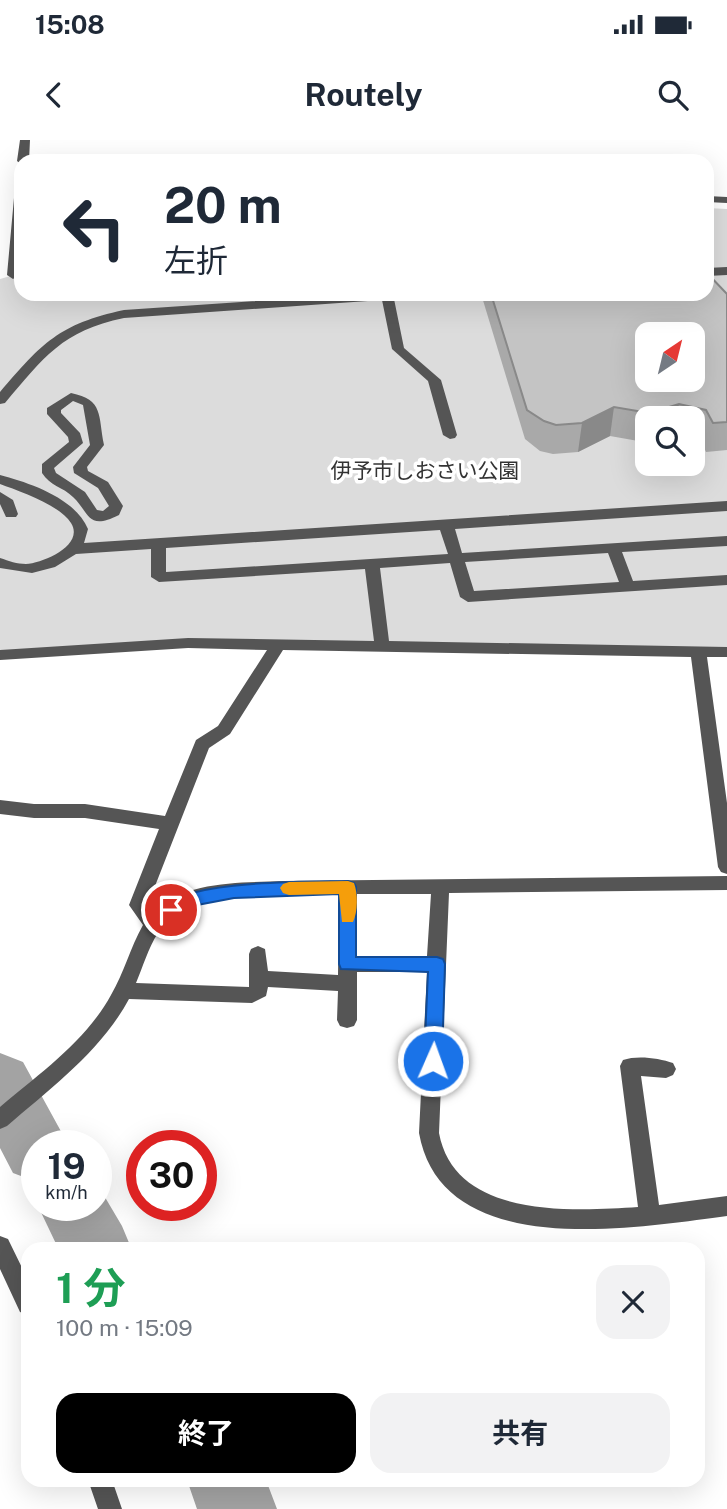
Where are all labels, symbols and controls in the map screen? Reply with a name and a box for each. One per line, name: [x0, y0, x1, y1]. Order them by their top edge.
text: 15:08: [35, 9, 105, 40]
icon: back: [35, 76, 73, 114]
text: Routely: [305, 76, 423, 113]
icon: search: [654, 76, 692, 114]
text: 20 m: [164, 176, 282, 234]
icon: left: [49, 182, 140, 273]
text: 左折: [164, 242, 228, 279]
north arrow: [635, 322, 705, 392]
map controls: [635, 322, 705, 476]
button: search: [635, 406, 705, 476]
park label: 伊予市しおさい公園: [331, 458, 520, 483]
pin: [141, 880, 201, 940]
icon: arrive: [152, 891, 190, 929]
position arrow: [396, 1024, 470, 1098]
speed limit sign: 30: [126, 1130, 217, 1221]
text: 19: [47, 1146, 86, 1187]
text: km/h: [45, 1182, 88, 1203]
text: 1 分: [56, 1263, 125, 1312]
button: close: [596, 1265, 670, 1339]
text: 100 m · 15:09: [56, 1314, 193, 1341]
button: 終了: [56, 1393, 356, 1473]
button: 共有: [370, 1393, 670, 1473]

